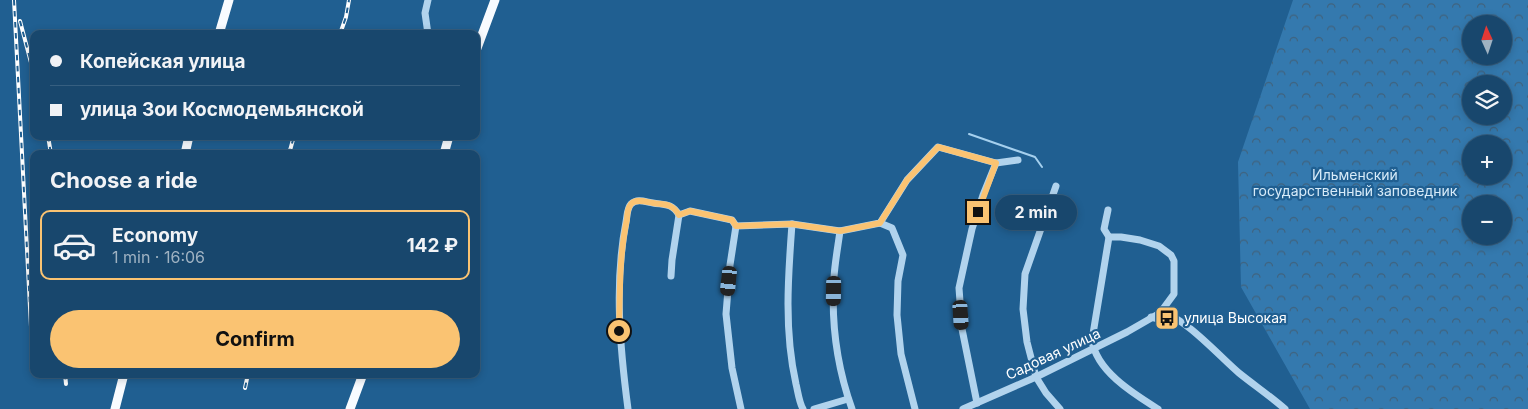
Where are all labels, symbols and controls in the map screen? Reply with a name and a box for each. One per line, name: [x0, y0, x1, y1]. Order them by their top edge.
north arrow: [1462, 15, 1512, 65]
map controls: [1462, 15, 1512, 245]
text: Копейская улица: [80, 50, 246, 73]
button: layers: [1462, 75, 1512, 125]
text: улица Зои Космодемьянской: [80, 98, 364, 121]
button: +: [1462, 135, 1512, 185]
park label: Ильменский государственный заповедник: [1253, 166, 1458, 199]
text: Choose a ride: [50, 167, 198, 193]
callout: 2 min: [996, 194, 1078, 230]
button: −: [1462, 195, 1512, 245]
route end: [967, 201, 989, 223]
text: 2 min: [1015, 202, 1057, 222]
icon: car: [52, 223, 97, 268]
text: Economy: [112, 224, 198, 247]
text: 142 ₽: [406, 234, 458, 257]
text: 1 min · 16:06: [112, 247, 205, 267]
car: [719, 265, 738, 297]
car: [826, 276, 841, 306]
car: [952, 300, 969, 330]
bus stop icon: улица Высокая: [1154, 305, 1180, 331]
place label: улица Высокая: [1184, 309, 1287, 326]
button: Confirm: [50, 310, 460, 368]
route start: [608, 320, 630, 342]
street label: Садовая улица: [1003, 324, 1103, 383]

